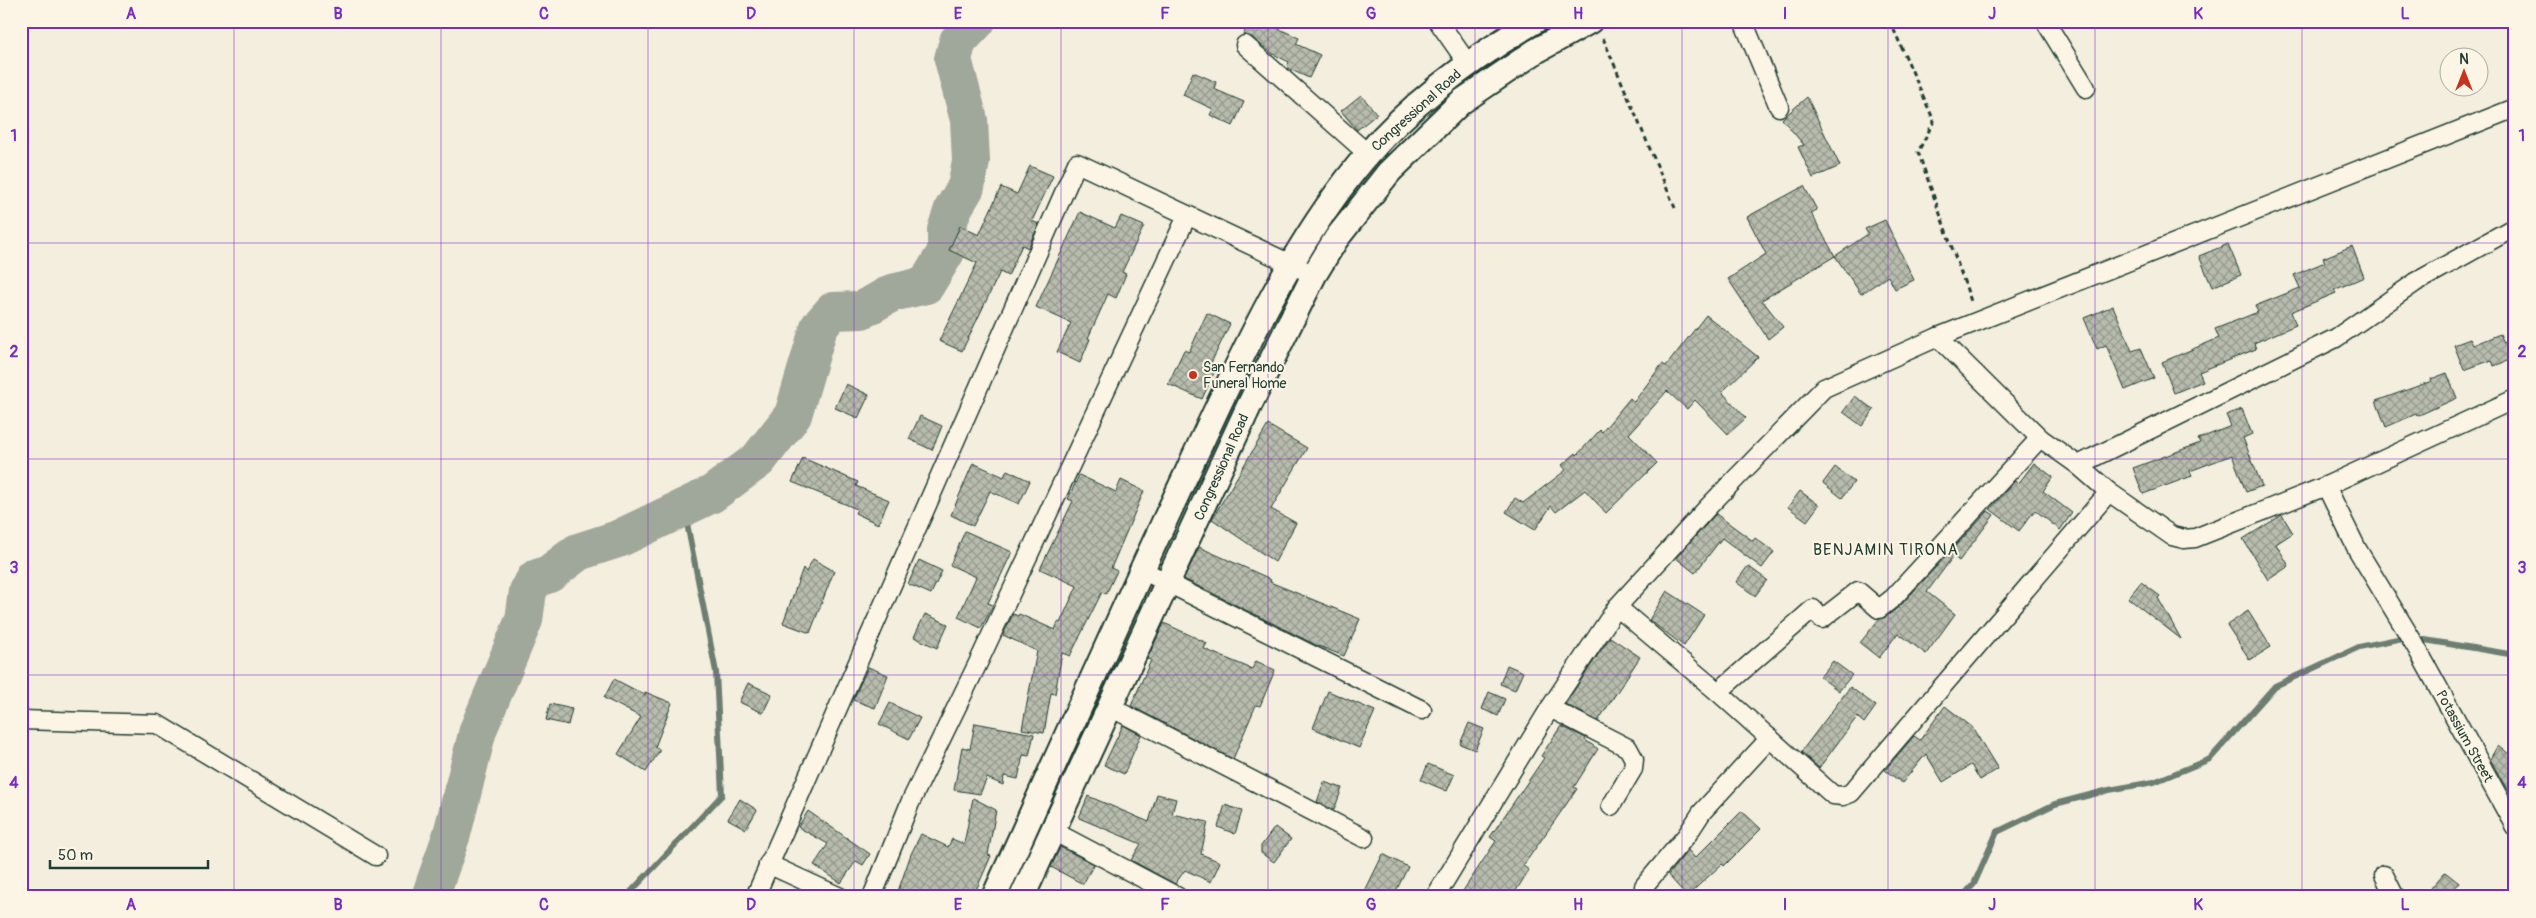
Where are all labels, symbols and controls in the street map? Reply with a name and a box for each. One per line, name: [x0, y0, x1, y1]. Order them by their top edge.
text: A: [126, 4, 137, 24]
text: B: [333, 4, 343, 24]
text: C: [539, 4, 549, 24]
text: D: [746, 4, 756, 24]
text: E: [954, 4, 963, 24]
text: F: [1160, 4, 1170, 24]
text: G: [1366, 4, 1377, 24]
text: H: [1573, 4, 1583, 24]
text: I: [1783, 4, 1787, 24]
text: J: [1988, 4, 1996, 24]
text: K: [2193, 4, 2203, 24]
text: L: [2400, 4, 2410, 24]
north arrow: [2438, 48, 2488, 98]
text: N: [2459, 51, 2469, 68]
street label: Congressional Road: [1368, 66, 1465, 155]
text: 1: [11, 126, 17, 146]
text: 1: [2519, 126, 2525, 146]
text: 2: [10, 342, 19, 362]
text: 2: [2518, 342, 2527, 362]
place label: San Fernando Funeral Home: [1203, 359, 1287, 392]
marker: San Fernando Funeral Home: [1187, 369, 1199, 381]
street label: Congressional Road: [1190, 411, 1253, 523]
district label: BENJAMIN TIRONA: [1813, 540, 1959, 560]
text: 3: [10, 558, 19, 578]
text: 3: [2518, 558, 2527, 578]
street label: Potassium Street: [2432, 687, 2497, 785]
text: 4: [9, 773, 19, 793]
text: 4: [2517, 773, 2527, 793]
scale bar: [50, 838, 208, 870]
text: 50 m: [58, 846, 93, 865]
text: A: [126, 895, 137, 915]
text: B: [333, 895, 343, 915]
text: C: [539, 895, 549, 915]
text: D: [746, 895, 756, 915]
text: E: [954, 895, 963, 915]
text: F: [1160, 895, 1170, 915]
text: G: [1366, 895, 1377, 915]
text: H: [1573, 895, 1583, 915]
text: I: [1783, 895, 1787, 915]
text: J: [1988, 895, 1996, 915]
text: K: [2193, 895, 2203, 915]
text: L: [2400, 895, 2410, 915]

